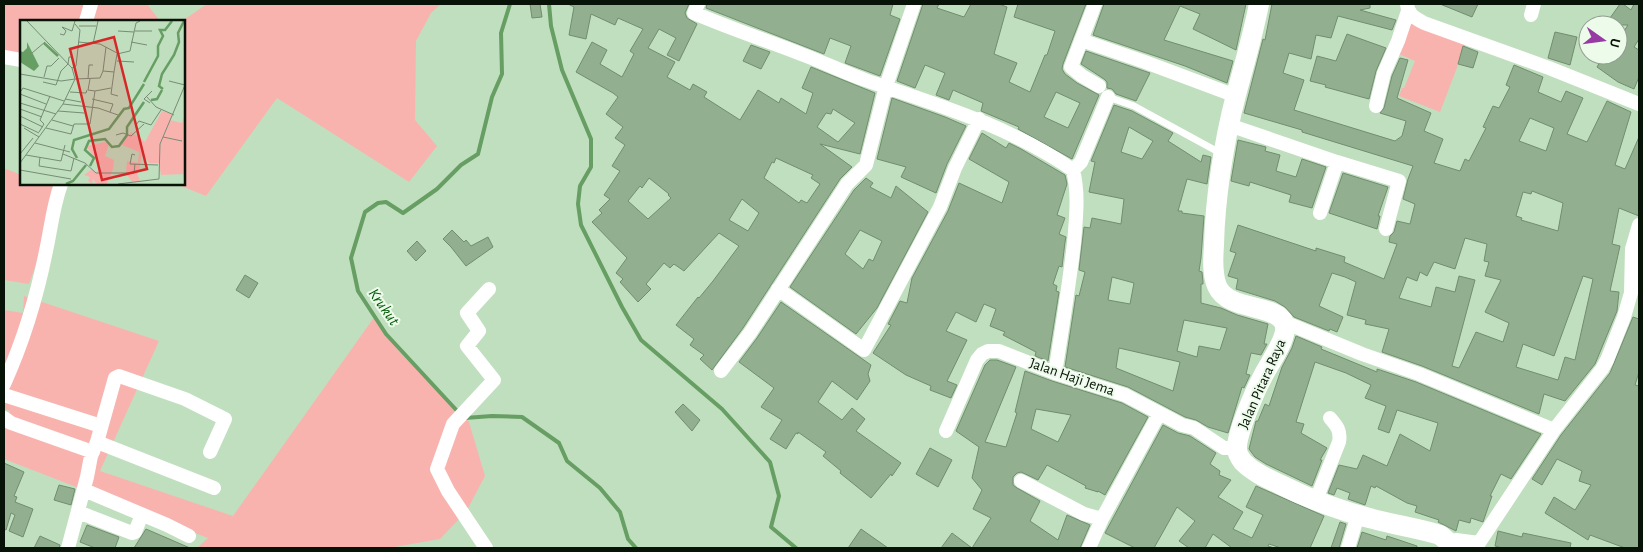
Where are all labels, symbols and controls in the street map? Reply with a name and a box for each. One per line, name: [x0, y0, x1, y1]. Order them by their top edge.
north arrow: [1578, 15, 1628, 65]
inset map: [20, 20, 185, 185]
text: U: [1607, 37, 1623, 49]
water label: Krukut: [366, 286, 403, 329]
street label: Jalan Pitara Raya: [1235, 337, 1289, 431]
street label: Jalan Haji Jema: [1027, 355, 1117, 399]

